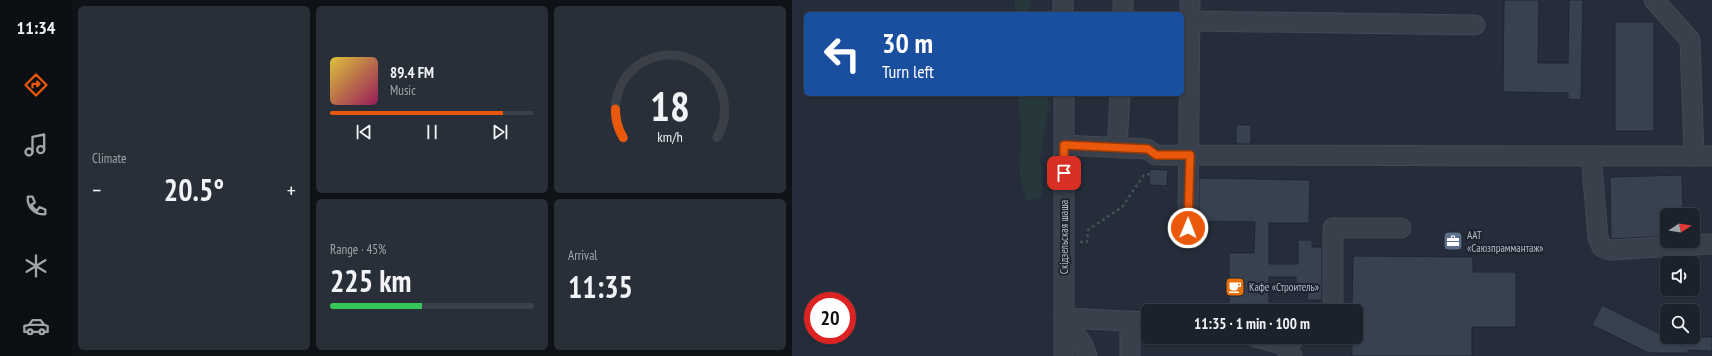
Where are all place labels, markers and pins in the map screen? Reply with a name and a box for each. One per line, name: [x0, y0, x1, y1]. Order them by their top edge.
pin: [1047, 156, 1081, 190]
place label: ААТ «Саюзпраммантаж»: [1467, 228, 1544, 255]
office icon: ААТ «Саюзпраммантаж»: [1442, 230, 1464, 252]
cafe icon: Кафе «Строитель»: [1224, 276, 1246, 298]
place label: Кафе «Строитель»: [1249, 280, 1319, 294]

